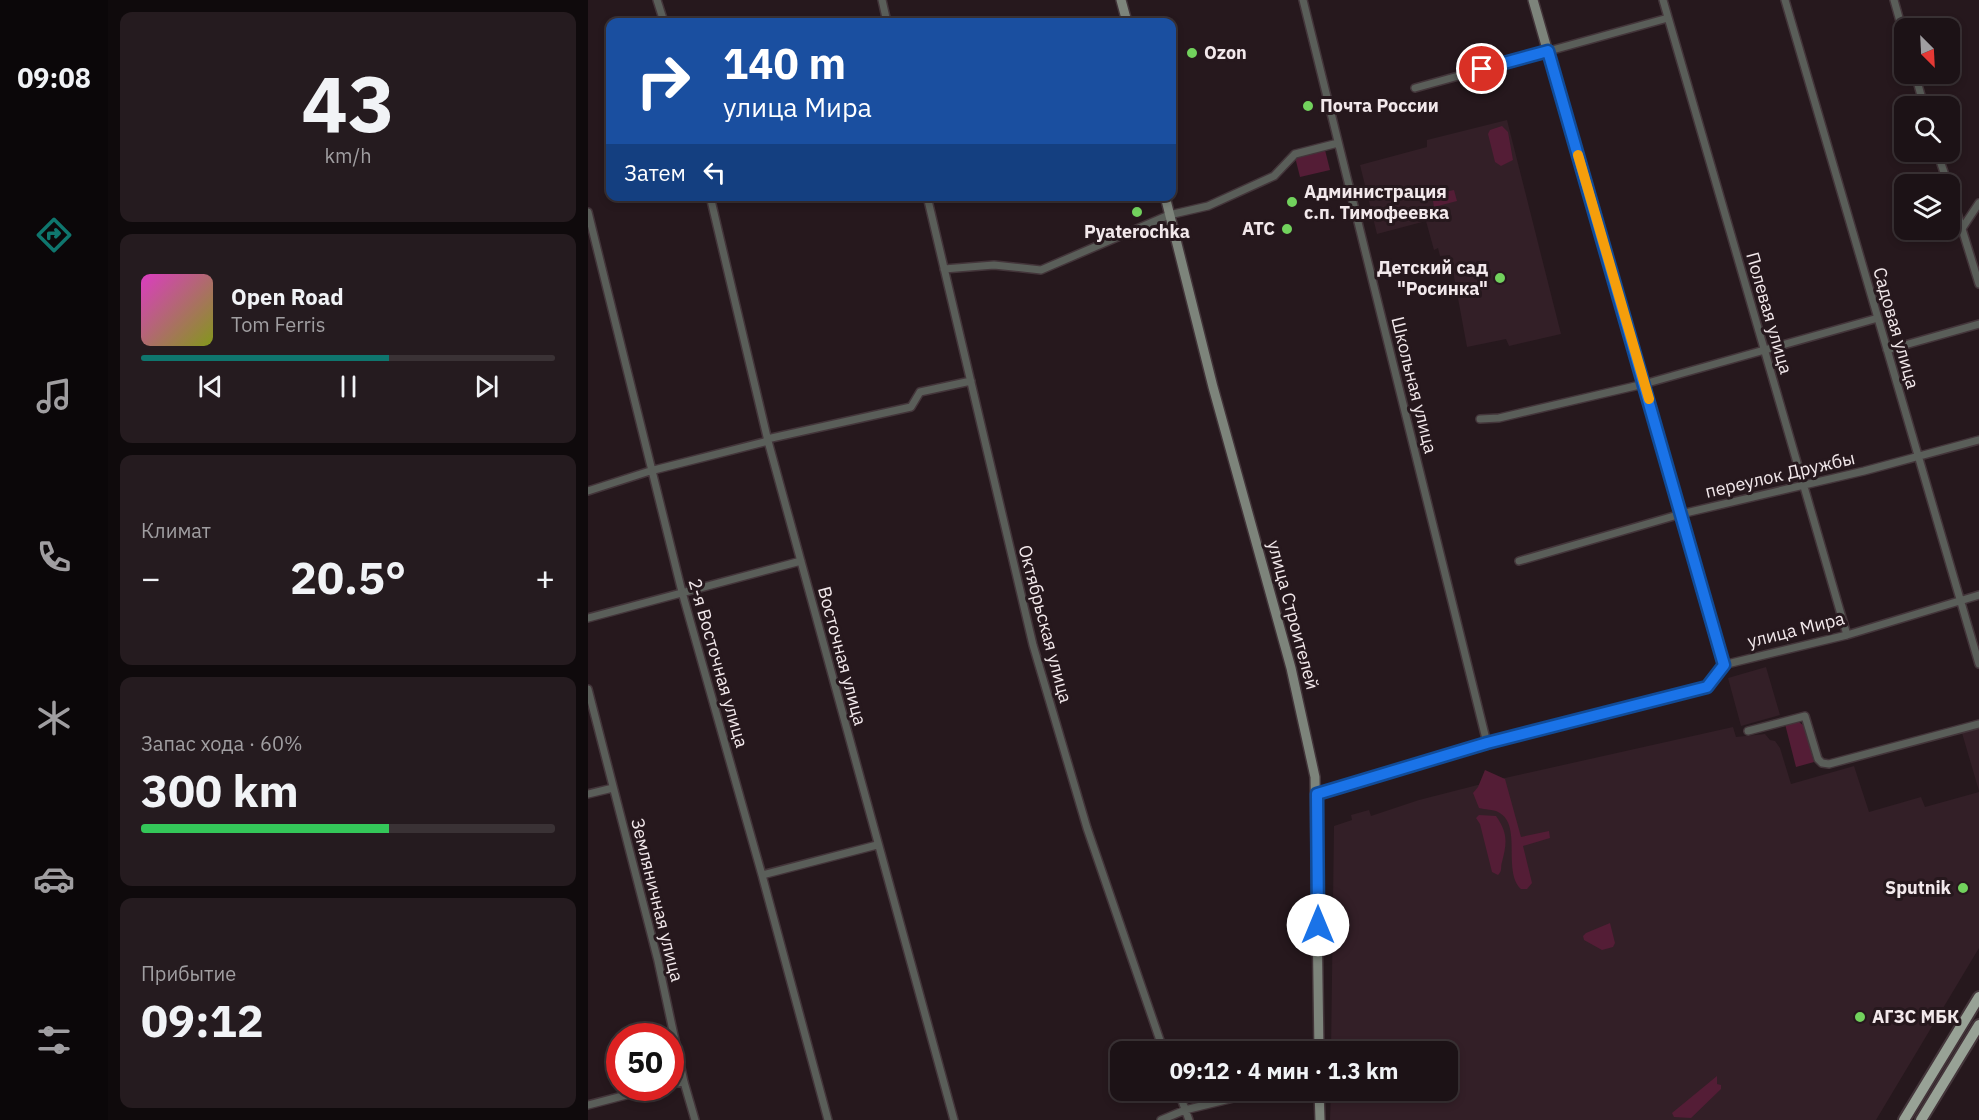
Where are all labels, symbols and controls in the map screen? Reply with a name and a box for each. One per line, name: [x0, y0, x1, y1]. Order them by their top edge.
north arrow: [1894, 18, 1960, 84]
map controls: [1894, 18, 1960, 240]
text: 140 m: [723, 36, 846, 91]
place label: Ozon: [1204, 41, 1247, 64]
icon: right: [624, 42, 702, 120]
pin: [1456, 43, 1507, 94]
marker: Ozon: [1185, 46, 1199, 60]
text: 43: [301, 52, 395, 153]
icon: arrive: [1465, 52, 1498, 85]
text: 09:08: [17, 60, 91, 95]
text: улица Мира: [723, 89, 872, 124]
place label: Почта России: [1320, 94, 1439, 117]
button: search: [1894, 96, 1960, 162]
marker: Почта России: [1301, 99, 1315, 113]
text: km/h: [324, 142, 372, 169]
icon: left: [698, 156, 731, 189]
text: Затем: [624, 158, 686, 187]
button: layers: [1894, 174, 1960, 240]
place label: Администрация с.п. Тимофеевка: [1304, 180, 1449, 224]
marker: Администрация с.п. Тимофеевка: [1285, 195, 1299, 209]
marker: Pyaterochka: [1130, 205, 1144, 219]
icon: directions: [33, 214, 75, 256]
place label: АТС: [1242, 217, 1275, 240]
place label: Pyaterochka: [1084, 220, 1190, 243]
marker: АТС: [1280, 222, 1294, 236]
street label: Полевая улица: [1741, 249, 1798, 377]
place label: Детский сад "Росинка": [1377, 256, 1488, 300]
street label: Садовая улица: [1868, 264, 1925, 392]
marker: Детский сад "Росинка": [1493, 271, 1507, 285]
text: Open Road: [231, 282, 344, 311]
text: Tom Ferris: [231, 311, 326, 338]
street label: Школьная улица: [1386, 314, 1443, 456]
icon: previous: [194, 370, 227, 403]
icon: pause: [332, 370, 365, 403]
icon: next: [470, 370, 503, 403]
icon: music: [33, 375, 75, 417]
street label: переулок Дружбы: [1703, 446, 1857, 503]
text: Климат: [141, 517, 211, 544]
icon: phone: [33, 536, 75, 578]
street label: улица Строителей: [1262, 538, 1324, 692]
street label: Октябрьская улица: [1013, 542, 1078, 706]
text: 20.5°: [290, 548, 406, 606]
text: −: [141, 556, 161, 599]
text: +: [535, 556, 555, 599]
street label: 2-я Восточная улица: [683, 576, 754, 750]
street label: Восточная улица: [813, 584, 872, 728]
street label: улица Мира: [1745, 606, 1847, 653]
icon: climate: [33, 697, 75, 739]
text: Запас хода · 60%: [141, 730, 303, 757]
text: 300 km: [141, 761, 299, 819]
street label: Земляничная улица: [626, 816, 689, 984]
icon: car: [33, 858, 75, 900]
place label: Sputnik: [1885, 876, 1952, 899]
marker: Sputnik: [1956, 881, 1970, 895]
position arrow: [1286, 893, 1350, 957]
text: Прибытие: [141, 960, 236, 987]
text: 09:12: [141, 991, 264, 1049]
place label: АГЗС МБК: [1872, 1005, 1959, 1028]
marker: АГЗС МБК: [1853, 1010, 1867, 1024]
icon: filters: [33, 1019, 75, 1061]
speed limit sign: 50: [606, 1023, 684, 1101]
text: 09:12 · 4 мин · 1.3 km: [1170, 1056, 1398, 1085]

